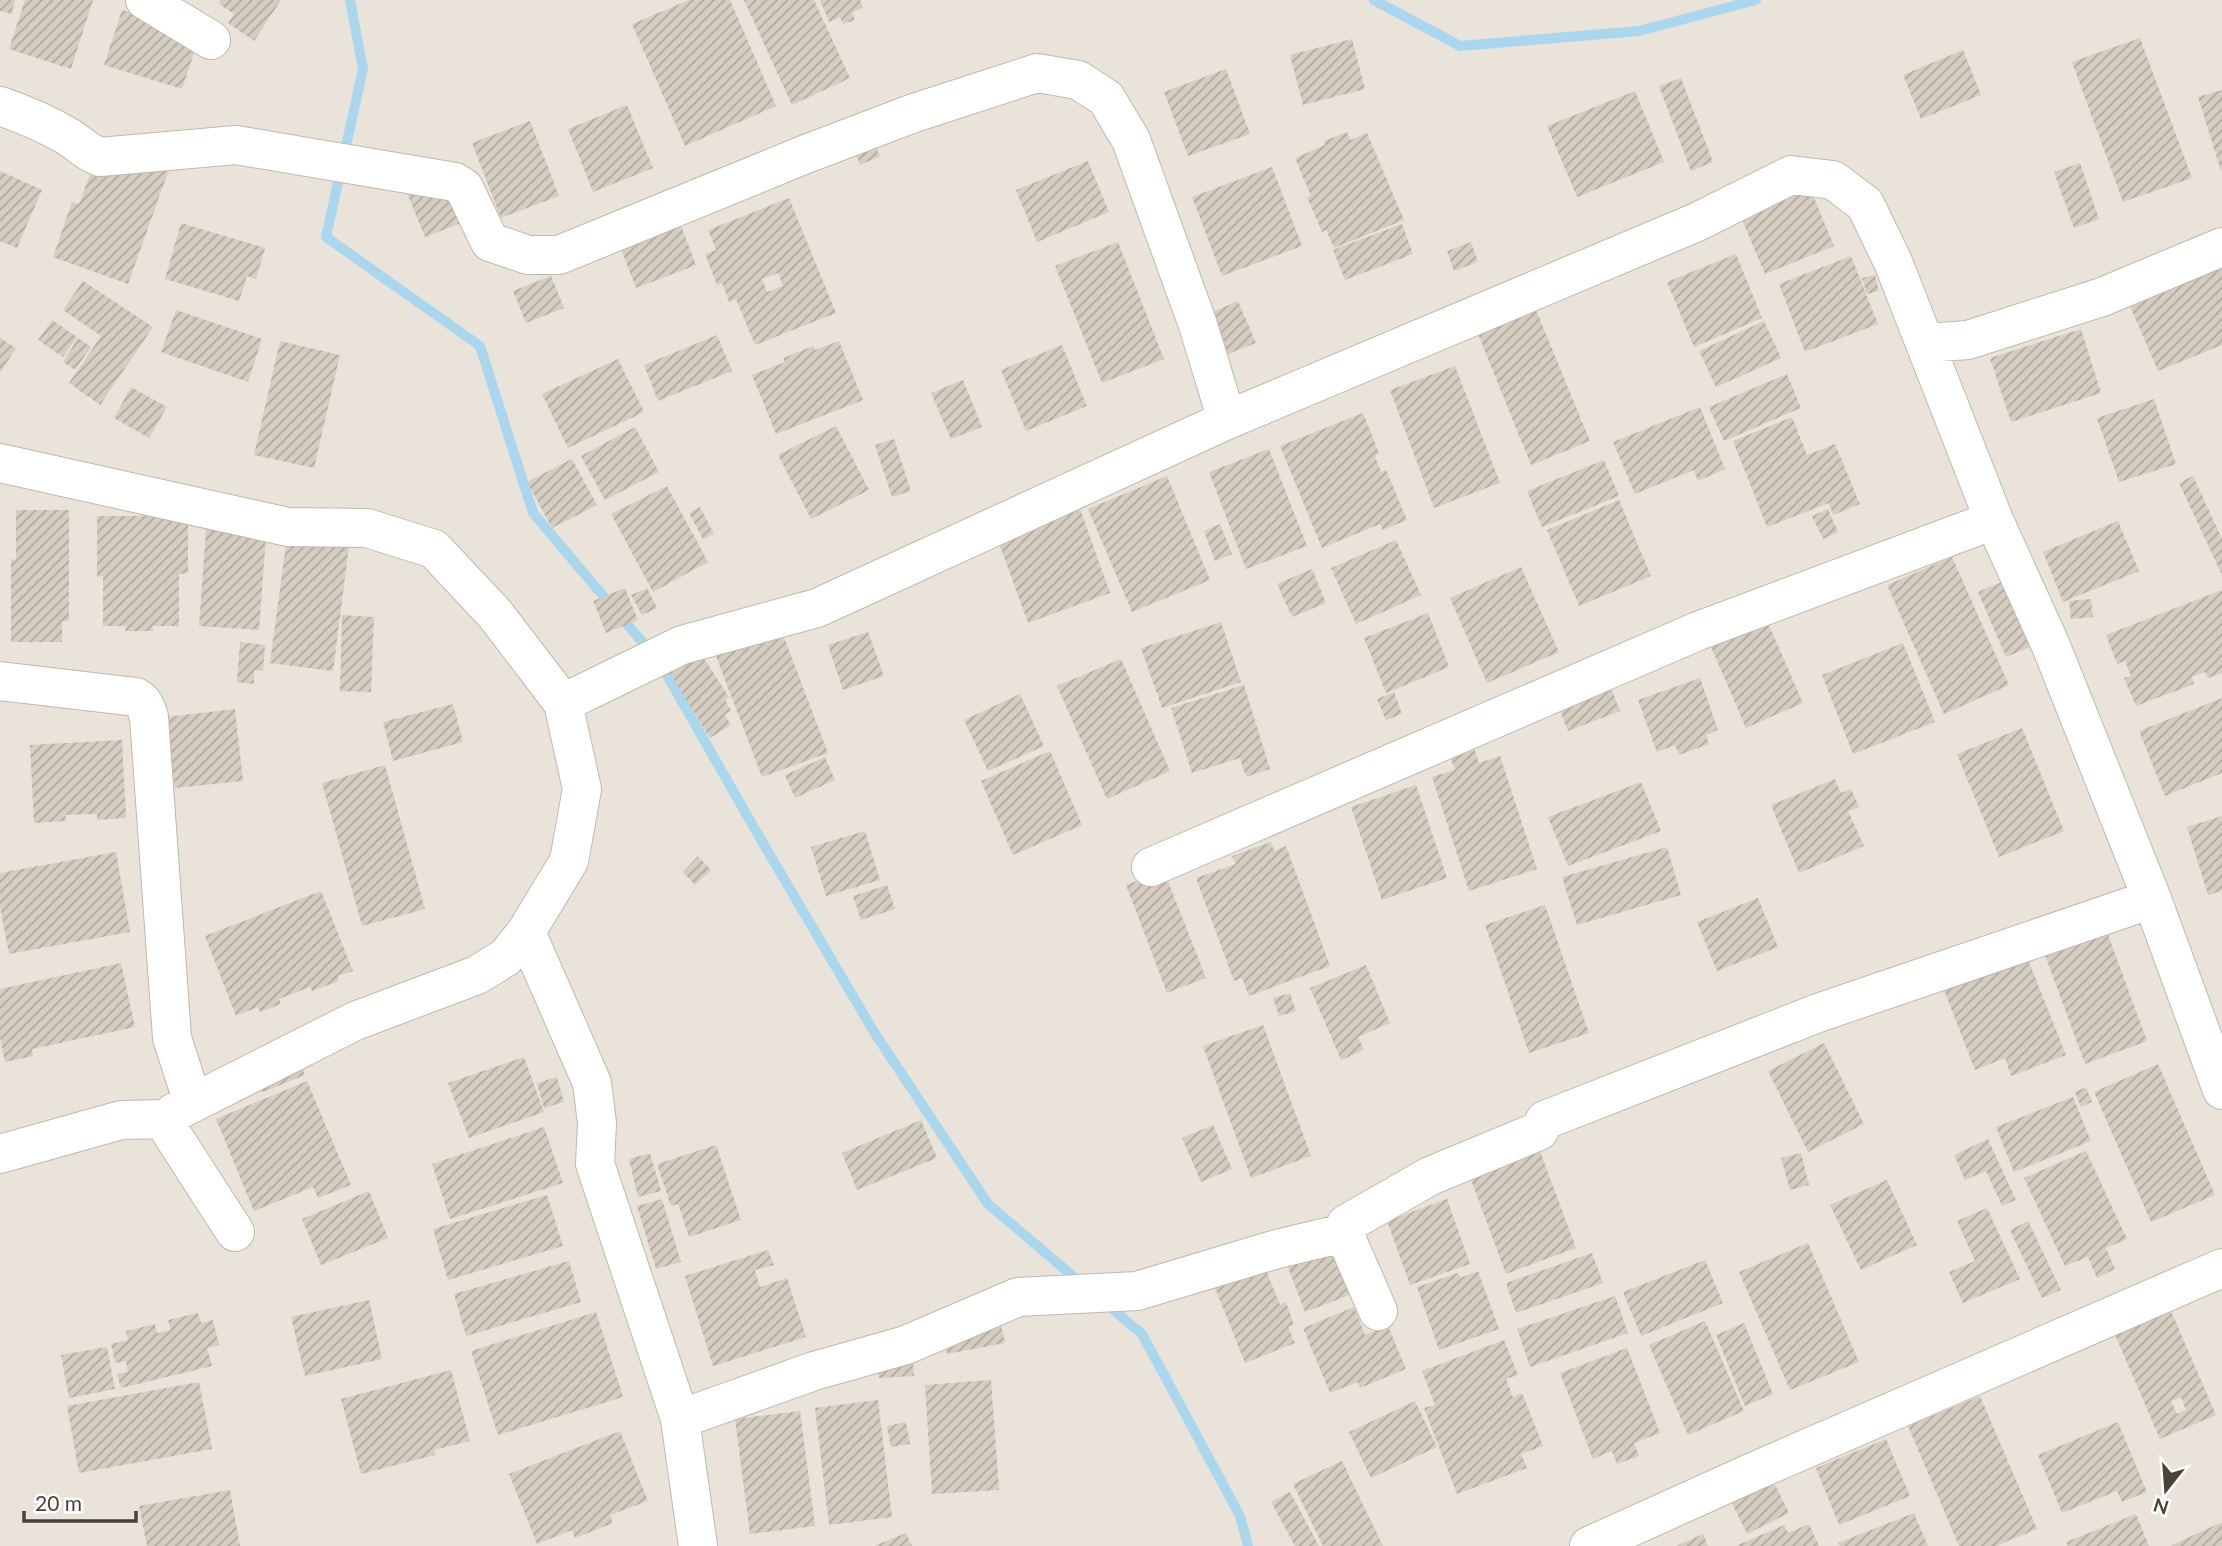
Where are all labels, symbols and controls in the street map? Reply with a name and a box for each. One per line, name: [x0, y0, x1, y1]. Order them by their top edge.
north arrow: [2131, 1455, 2201, 1525]
scale bar: [24, 1480, 136, 1524]
text: 20 m: [35, 1490, 82, 1515]
text: N: [2151, 1494, 2171, 1520]

